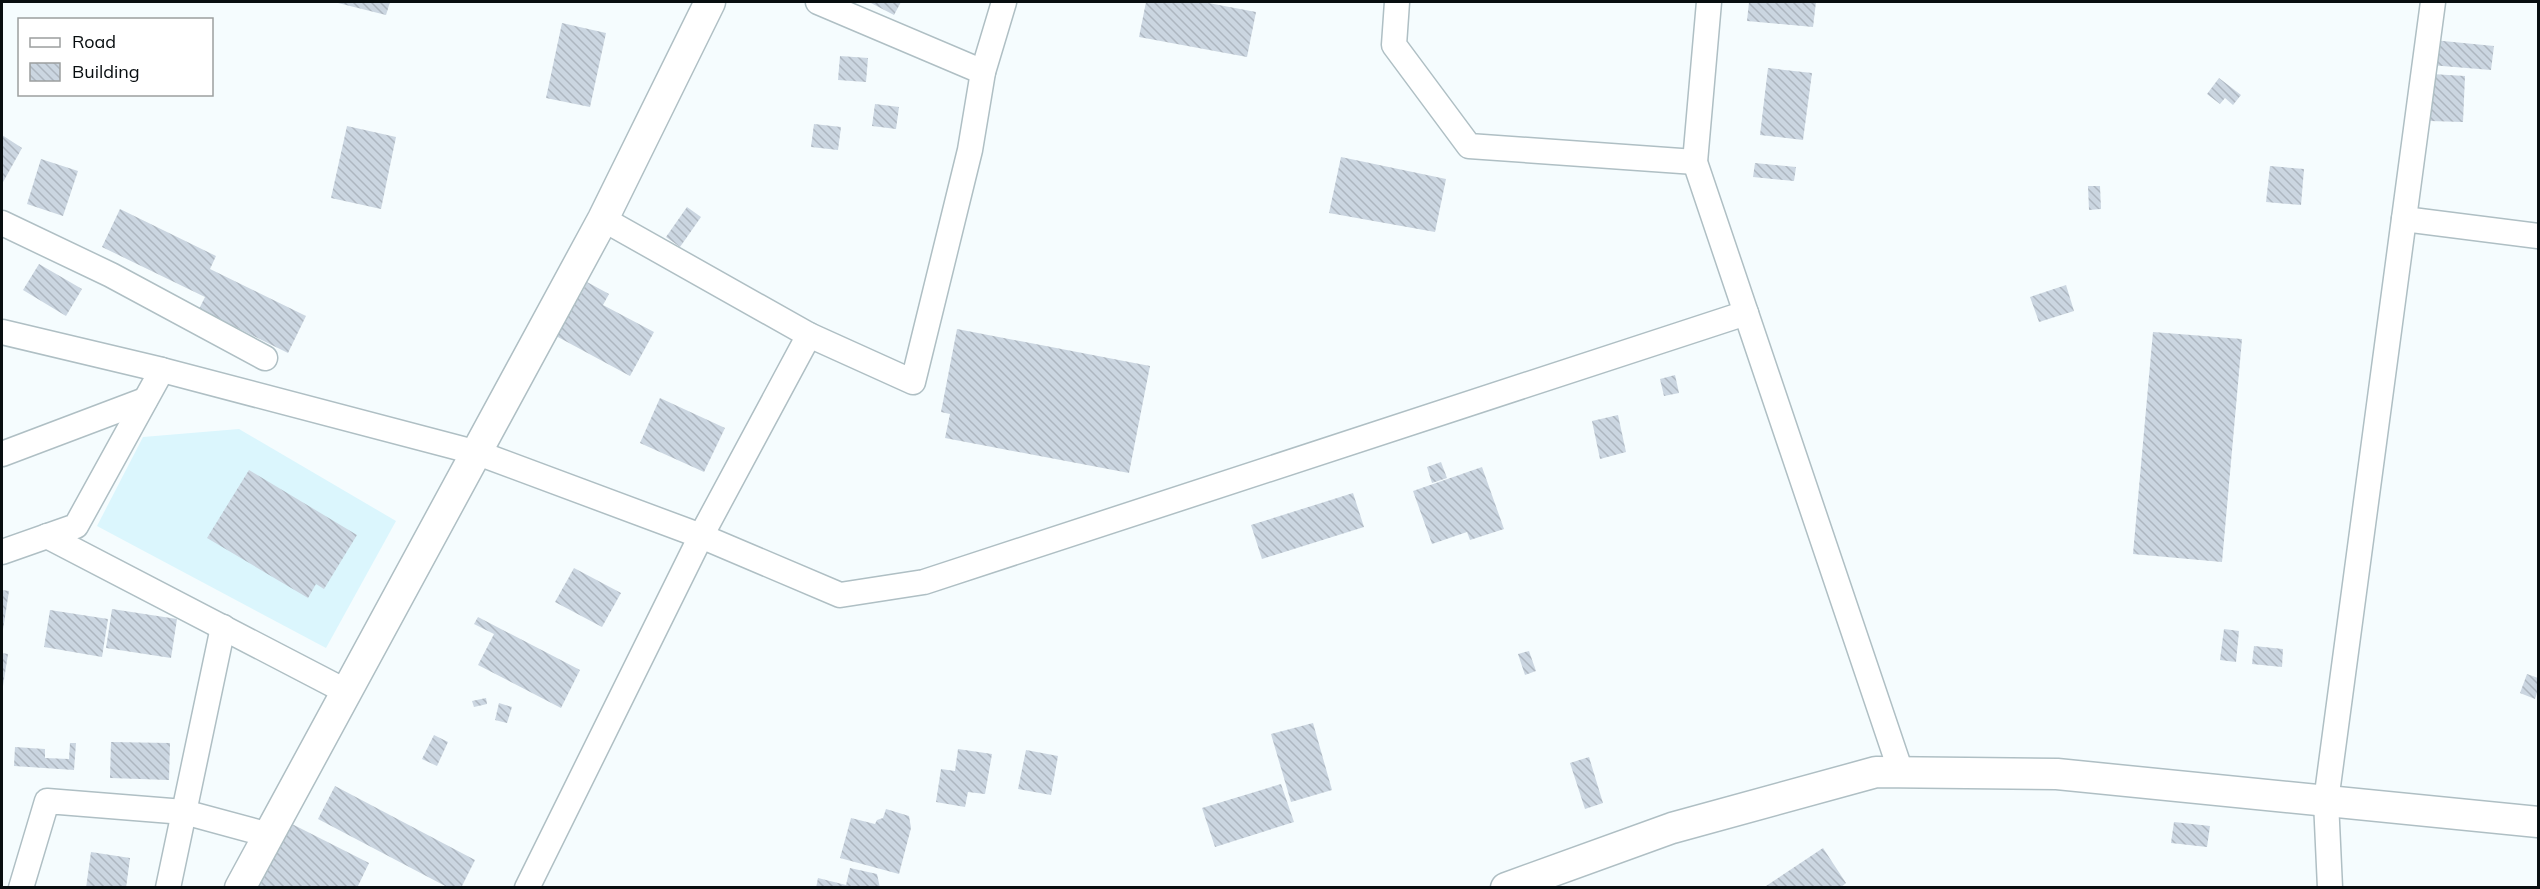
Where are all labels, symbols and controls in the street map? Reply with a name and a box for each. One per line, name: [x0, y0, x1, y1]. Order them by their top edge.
legend: [18, 18, 213, 96]
text: Road: [72, 30, 116, 53]
text: Building: [72, 60, 140, 83]

